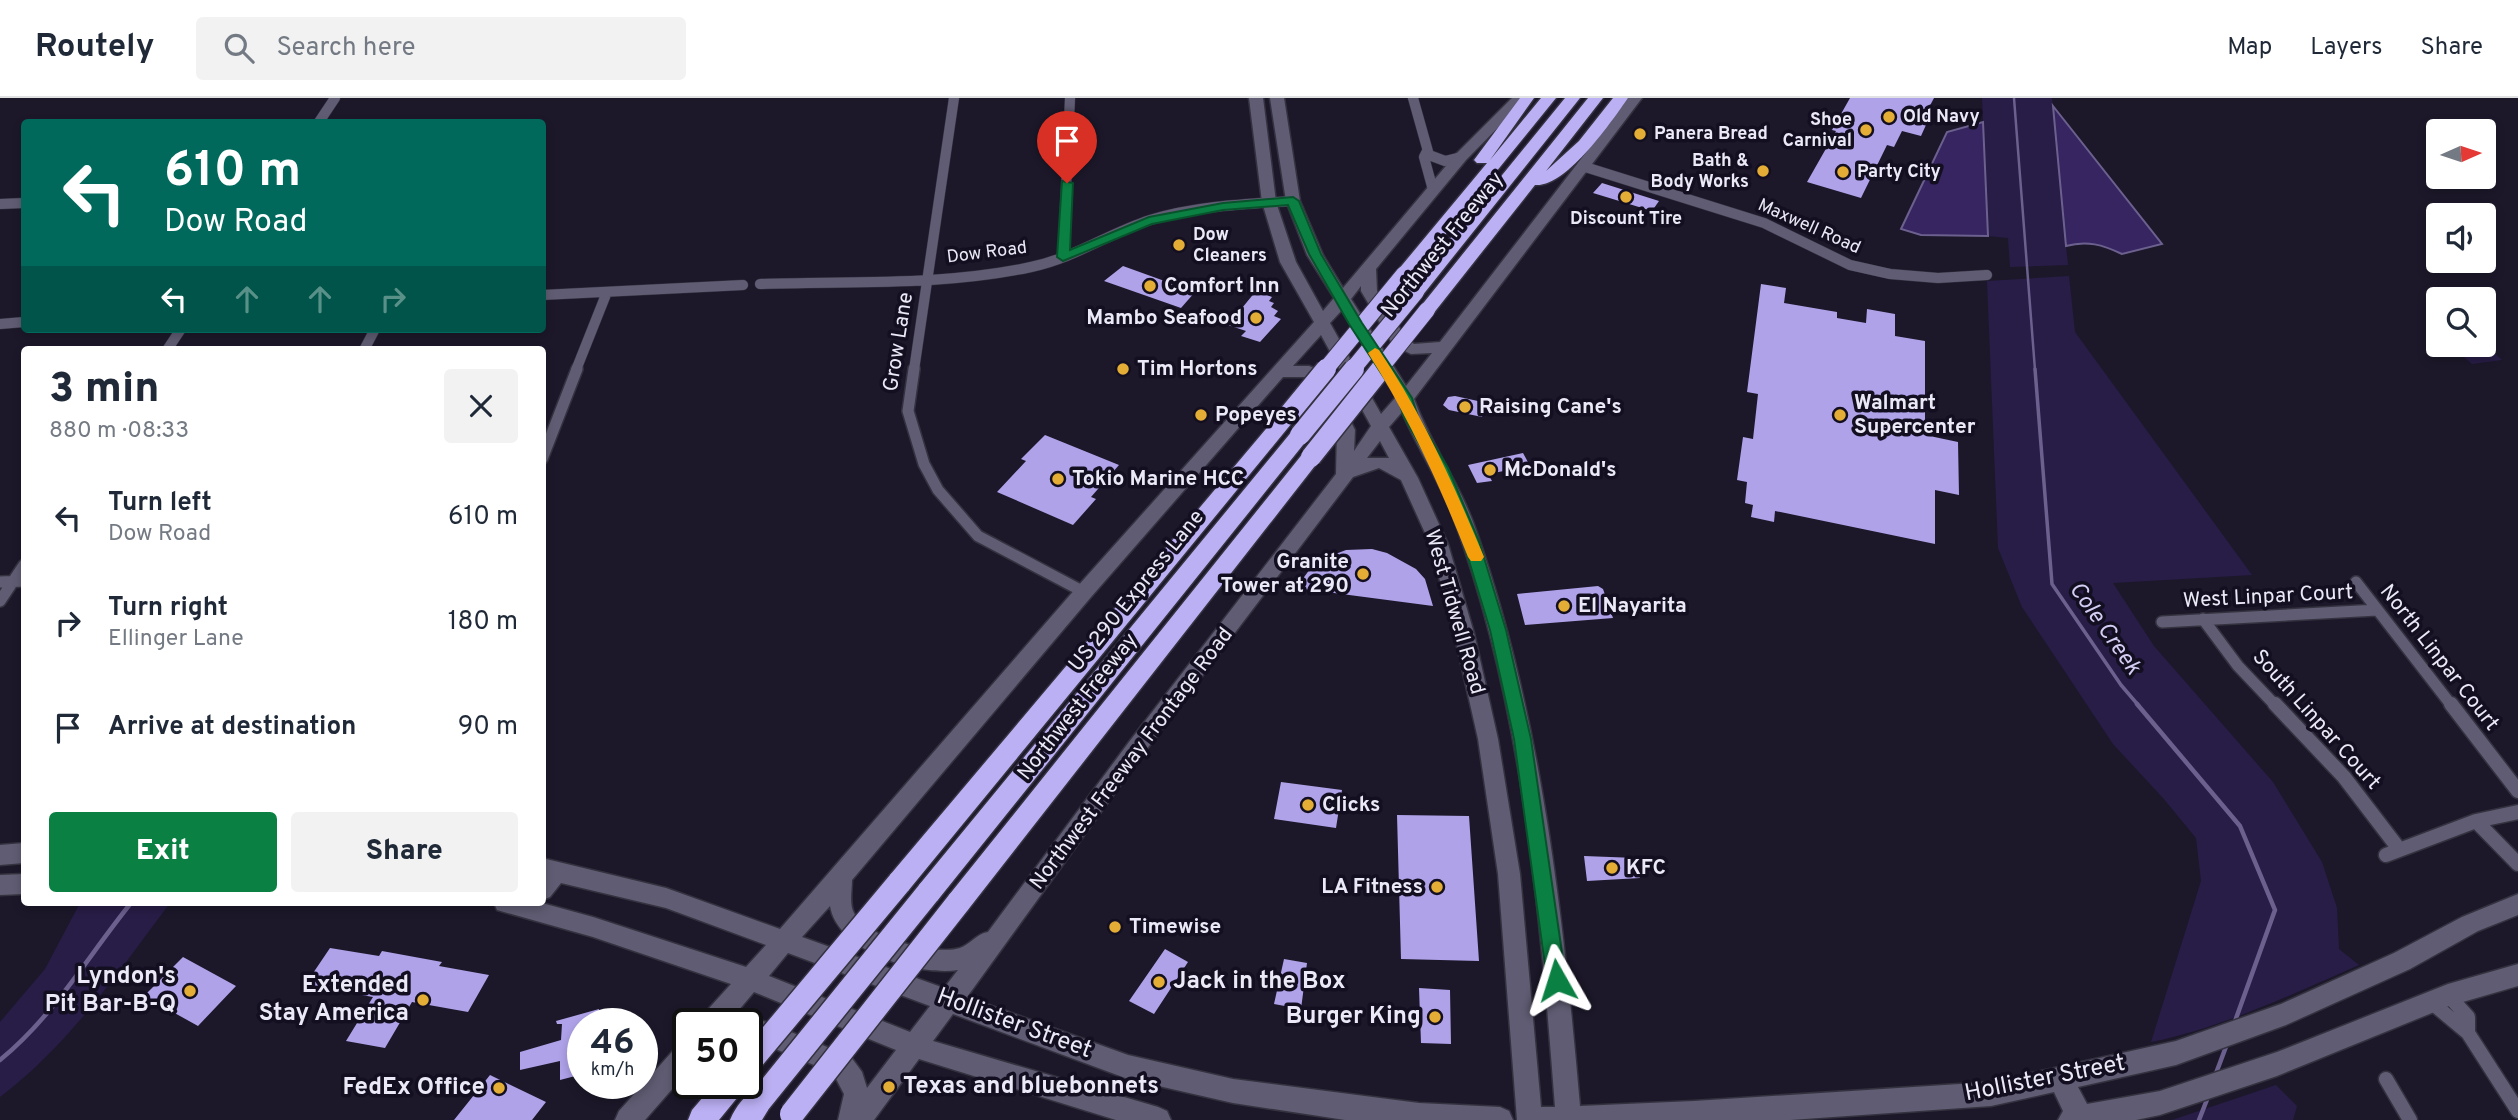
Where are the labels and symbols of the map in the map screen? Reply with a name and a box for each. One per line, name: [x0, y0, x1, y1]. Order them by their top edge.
place label: Old Navy: [1903, 106, 1980, 129]
place label: Shoe Carnival: [1782, 109, 1852, 153]
marker: Old Navy: [1881, 109, 1897, 125]
pin: [1037, 111, 1097, 183]
north arrow: [2426, 119, 2496, 189]
marker: Shoe Carnival: [1858, 122, 1874, 138]
place label: Panera Bread: [1654, 123, 1768, 146]
marker: Panera Bread: [1632, 126, 1648, 142]
place label: Bath & Body Works: [1651, 150, 1749, 194]
place label: Party City: [1857, 161, 1941, 184]
marker: Bath & Body Works: [1755, 163, 1771, 179]
marker: Party City: [1835, 164, 1851, 180]
street label: Northwest Freeway: [1376, 167, 1510, 323]
marker: Discount Tire: [1618, 189, 1634, 205]
street label: Maxwell Road: [1754, 194, 1864, 260]
place label: Discount Tire: [1570, 208, 1682, 231]
place label: Dow Cleaners: [1193, 224, 1267, 268]
street label: Dow Road: [946, 237, 1028, 269]
marker: Dow Cleaners: [1171, 237, 1187, 253]
place label: Comfort Inn: [1164, 273, 1280, 300]
marker: Comfort Inn: [1142, 278, 1158, 294]
street label: Grow Lane: [878, 290, 920, 394]
place label: Mambo Seafood: [1086, 305, 1242, 332]
marker: Mambo Seafood: [1248, 310, 1264, 326]
place label: Tim Hortons: [1137, 356, 1258, 383]
marker: Tim Hortons: [1115, 361, 1131, 377]
place label: Walmart Supercenter: [1854, 390, 1976, 441]
place label: Raising Cane's: [1479, 394, 1622, 421]
marker: Raising Cane's: [1457, 399, 1473, 415]
place label: Popeyes: [1215, 402, 1297, 429]
marker: Popeyes: [1193, 407, 1209, 423]
marker: Walmart Supercenter: [1832, 407, 1848, 423]
place label: McDonald's: [1504, 457, 1617, 484]
marker: McDonald's: [1482, 462, 1498, 478]
place label: Tokio Marine HCC: [1072, 466, 1244, 493]
marker: Tokio Marine HCC: [1050, 471, 1066, 487]
street label: US 290 Express Lane: [1063, 504, 1211, 678]
street label: West Tidwell Road: [1418, 527, 1490, 697]
place label: Granite Tower at 290: [1221, 549, 1349, 600]
marker: Granite Tower at 290: [1355, 566, 1371, 582]
water label: Cole Creek: [2061, 577, 2147, 681]
street label: West Linpar Court: [2182, 579, 2354, 615]
street label: North Linpar Court: [2373, 579, 2505, 737]
place label: El Nayarita: [1578, 593, 1687, 620]
marker: El Nayarita: [1556, 598, 1572, 614]
street label: Northwest Freeway Frontage Road: [1024, 622, 1240, 896]
street label: Northwest Freeway: [1012, 628, 1144, 786]
street label: South Linpar Court: [2246, 644, 2386, 796]
place label: Clicks: [1322, 792, 1380, 819]
marker: Clicks: [1300, 797, 1316, 813]
place label: KFC: [1626, 855, 1666, 882]
marker: KFC: [1604, 860, 1620, 876]
place label: LA Fitness: [1321, 874, 1423, 901]
marker: LA Fitness: [1429, 879, 1445, 895]
place label: Timewise: [1129, 914, 1221, 941]
marker: Timewise: [1107, 919, 1123, 935]
position arrow: [1520, 943, 1594, 1017]
place label: Lyndon's Pit Bar-B-Q: [45, 962, 176, 1020]
place label: Jack in the Box: [1173, 967, 1346, 997]
place label: Extended Stay America: [259, 971, 409, 1029]
marker: Jack in the Box: [1151, 974, 1167, 990]
street label: Hollister Street: [932, 982, 1096, 1066]
marker: Lyndon's Pit Bar-B-Q: [182, 983, 198, 999]
marker: Extended Stay America: [415, 992, 431, 1008]
place label: Burger King: [1286, 1002, 1421, 1032]
speed limit sign: 50: [672, 1008, 763, 1099]
marker: Burger King: [1427, 1009, 1443, 1025]
street label: Hollister Street: [1962, 1049, 2128, 1109]
place label: Texas and bluebonnets: [903, 1072, 1159, 1102]
place label: FedEx Office: [342, 1073, 485, 1103]
marker: Texas and bluebonnets: [881, 1079, 897, 1095]
marker: FedEx Office: [491, 1080, 507, 1096]

